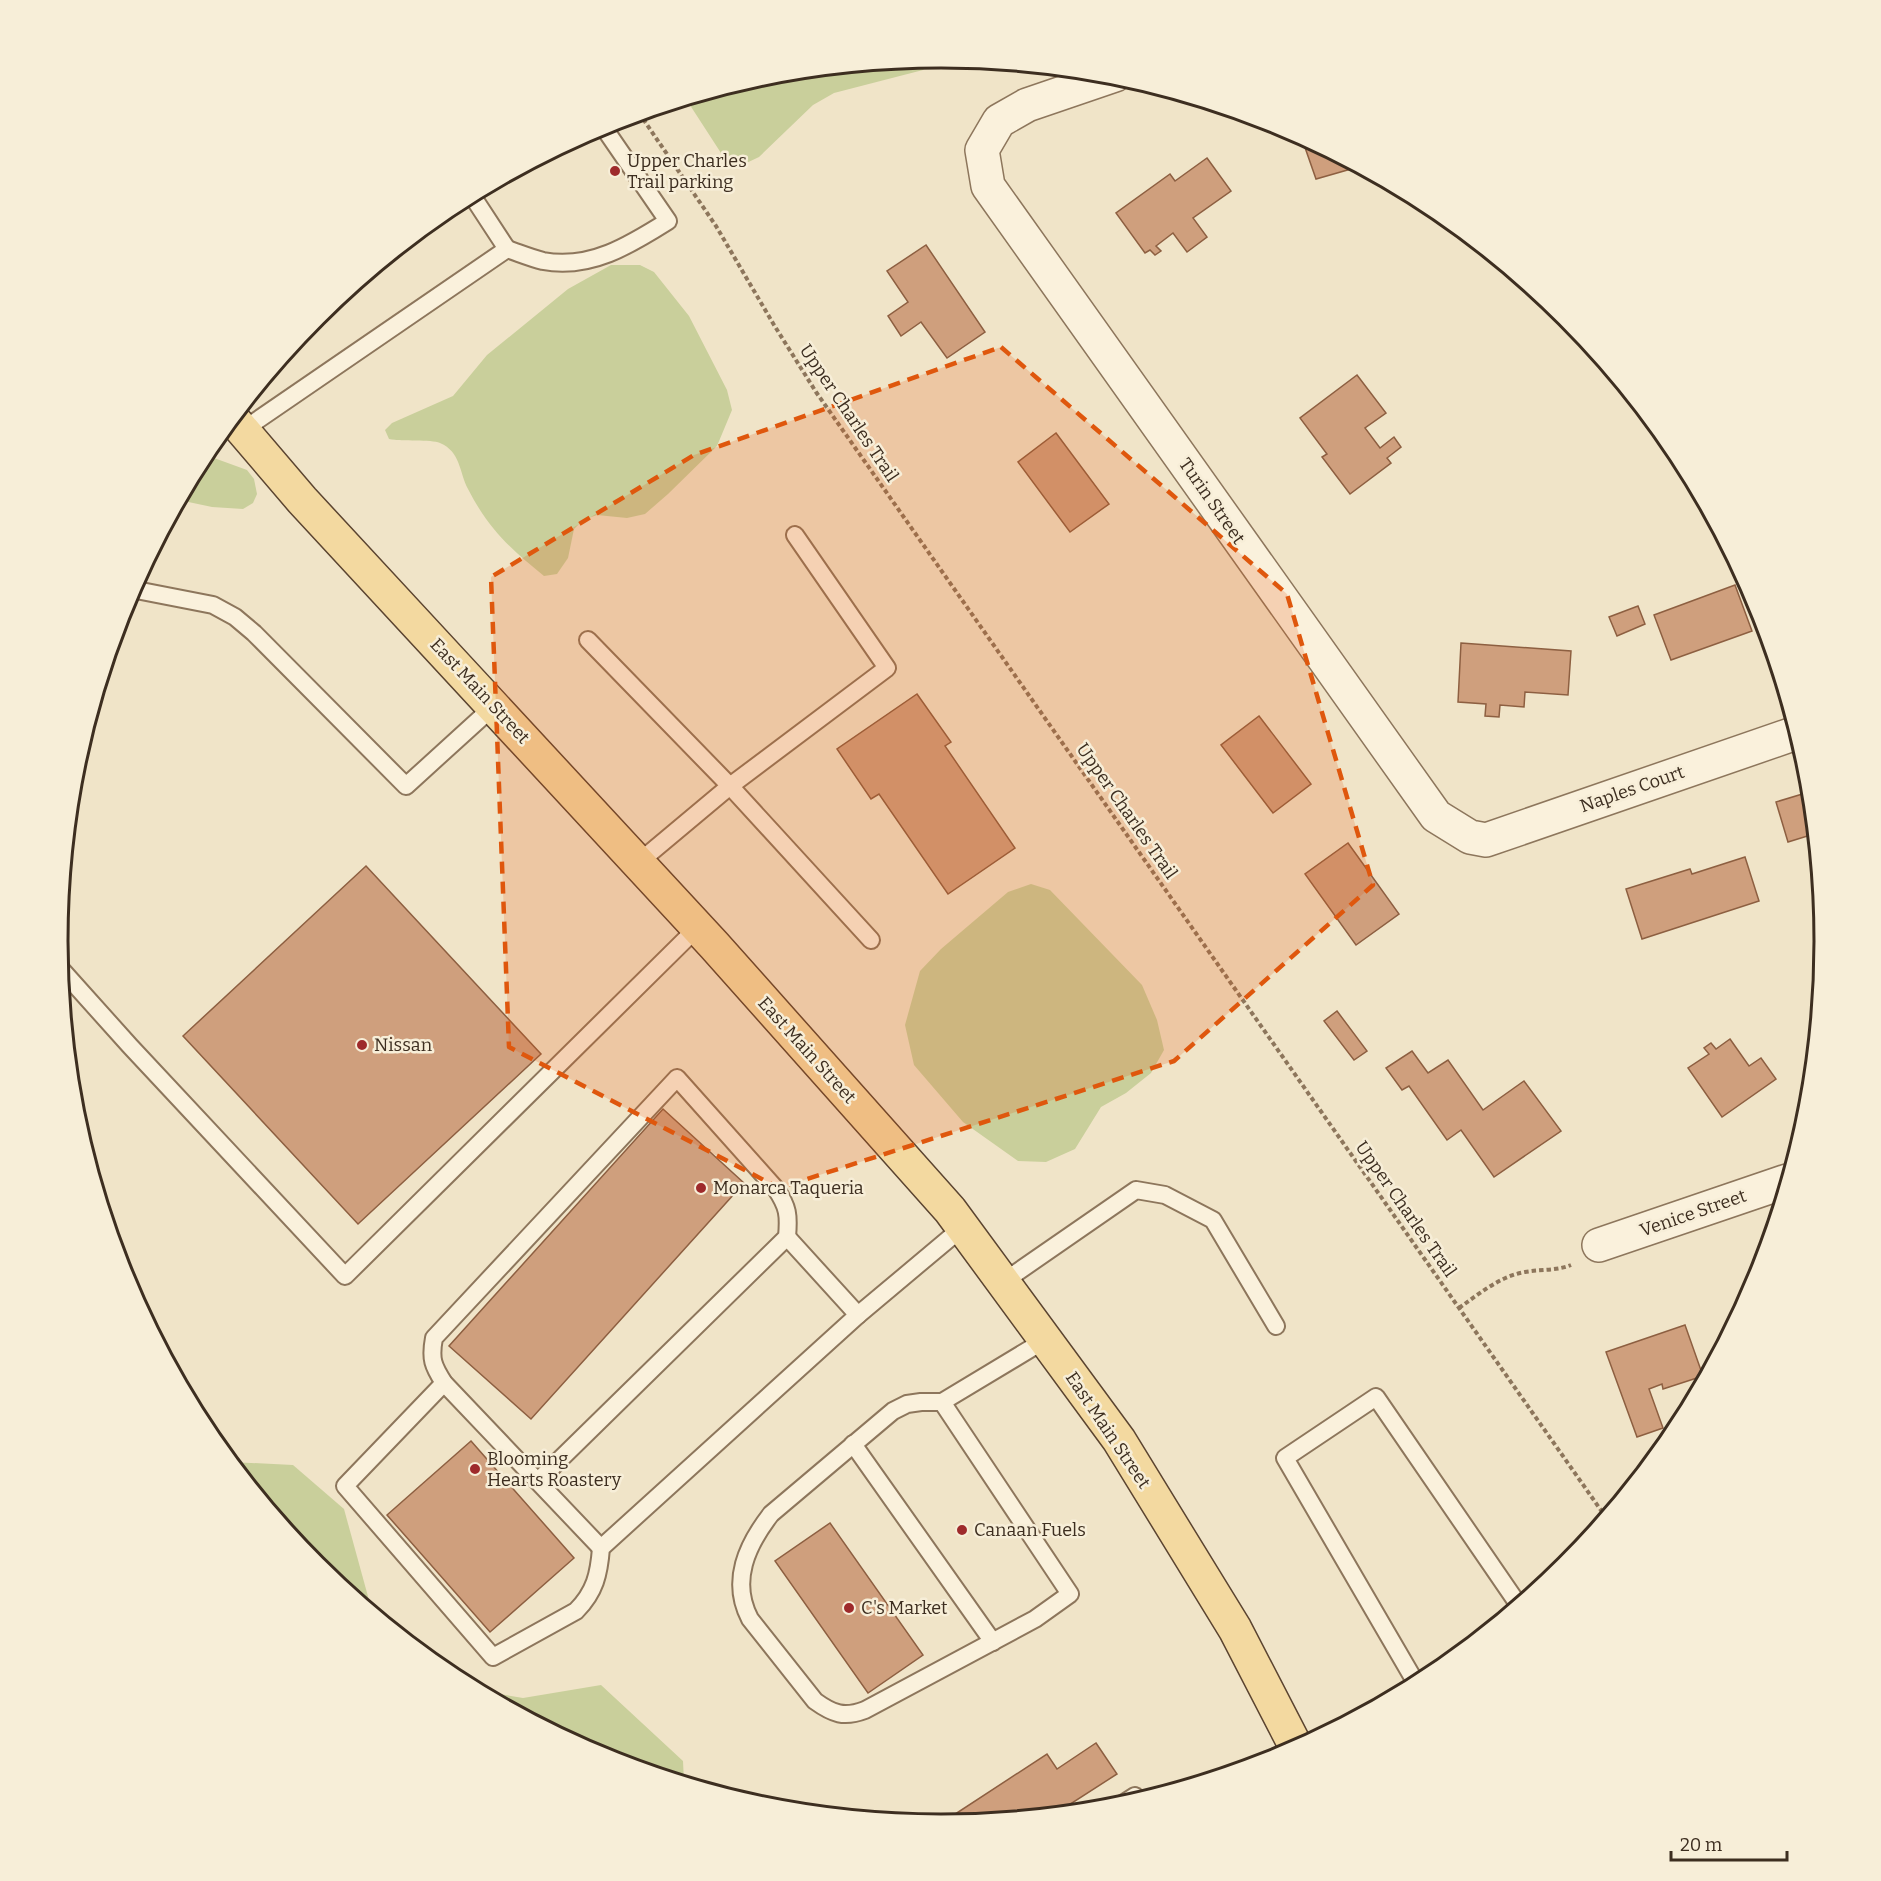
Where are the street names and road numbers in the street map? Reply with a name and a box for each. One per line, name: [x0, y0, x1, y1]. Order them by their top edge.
street label: Upper Charles Trail: [795, 340, 903, 486]
street label: Turin Street: [1174, 454, 1250, 549]
street label: East Main Street: [426, 634, 535, 749]
street label: Upper Charles Trail: [1072, 739, 1182, 883]
street label: Naples Court: [1577, 761, 1687, 817]
street label: East Main Street: [753, 992, 861, 1108]
street label: Upper Charles Trail: [1351, 1137, 1461, 1281]
street label: Venice Street: [1637, 1184, 1749, 1241]
street label: East Main Street: [1061, 1367, 1155, 1493]

